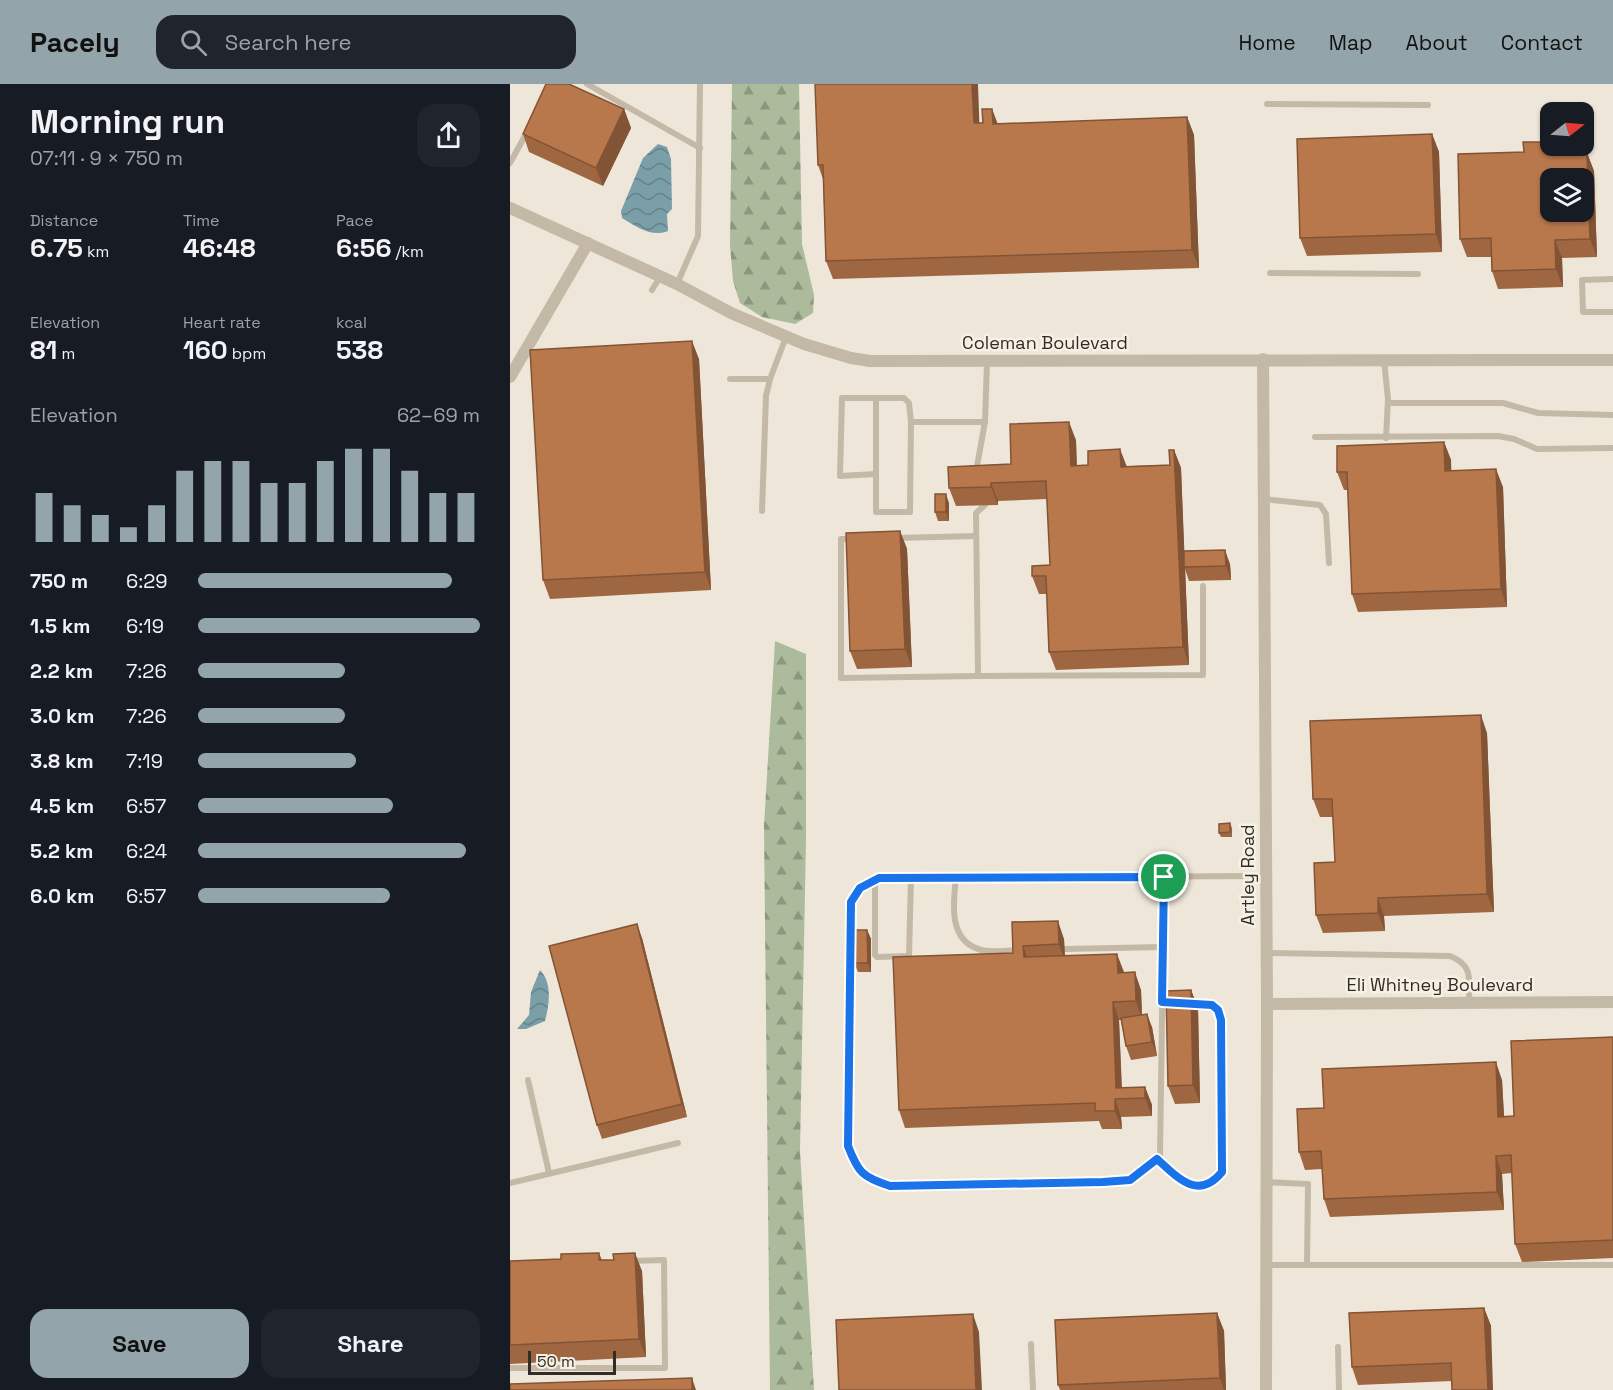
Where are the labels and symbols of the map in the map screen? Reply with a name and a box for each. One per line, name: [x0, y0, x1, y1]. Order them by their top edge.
north arrow: [1540, 102, 1594, 156]
street label: Coleman Boulevard: [962, 331, 1128, 354]
street label: Artley Road: [1236, 824, 1259, 926]
pin: [1138, 851, 1189, 902]
street label: Eli Whitney Boulevard: [1347, 973, 1533, 996]
scale bar: [528, 1348, 616, 1376]

